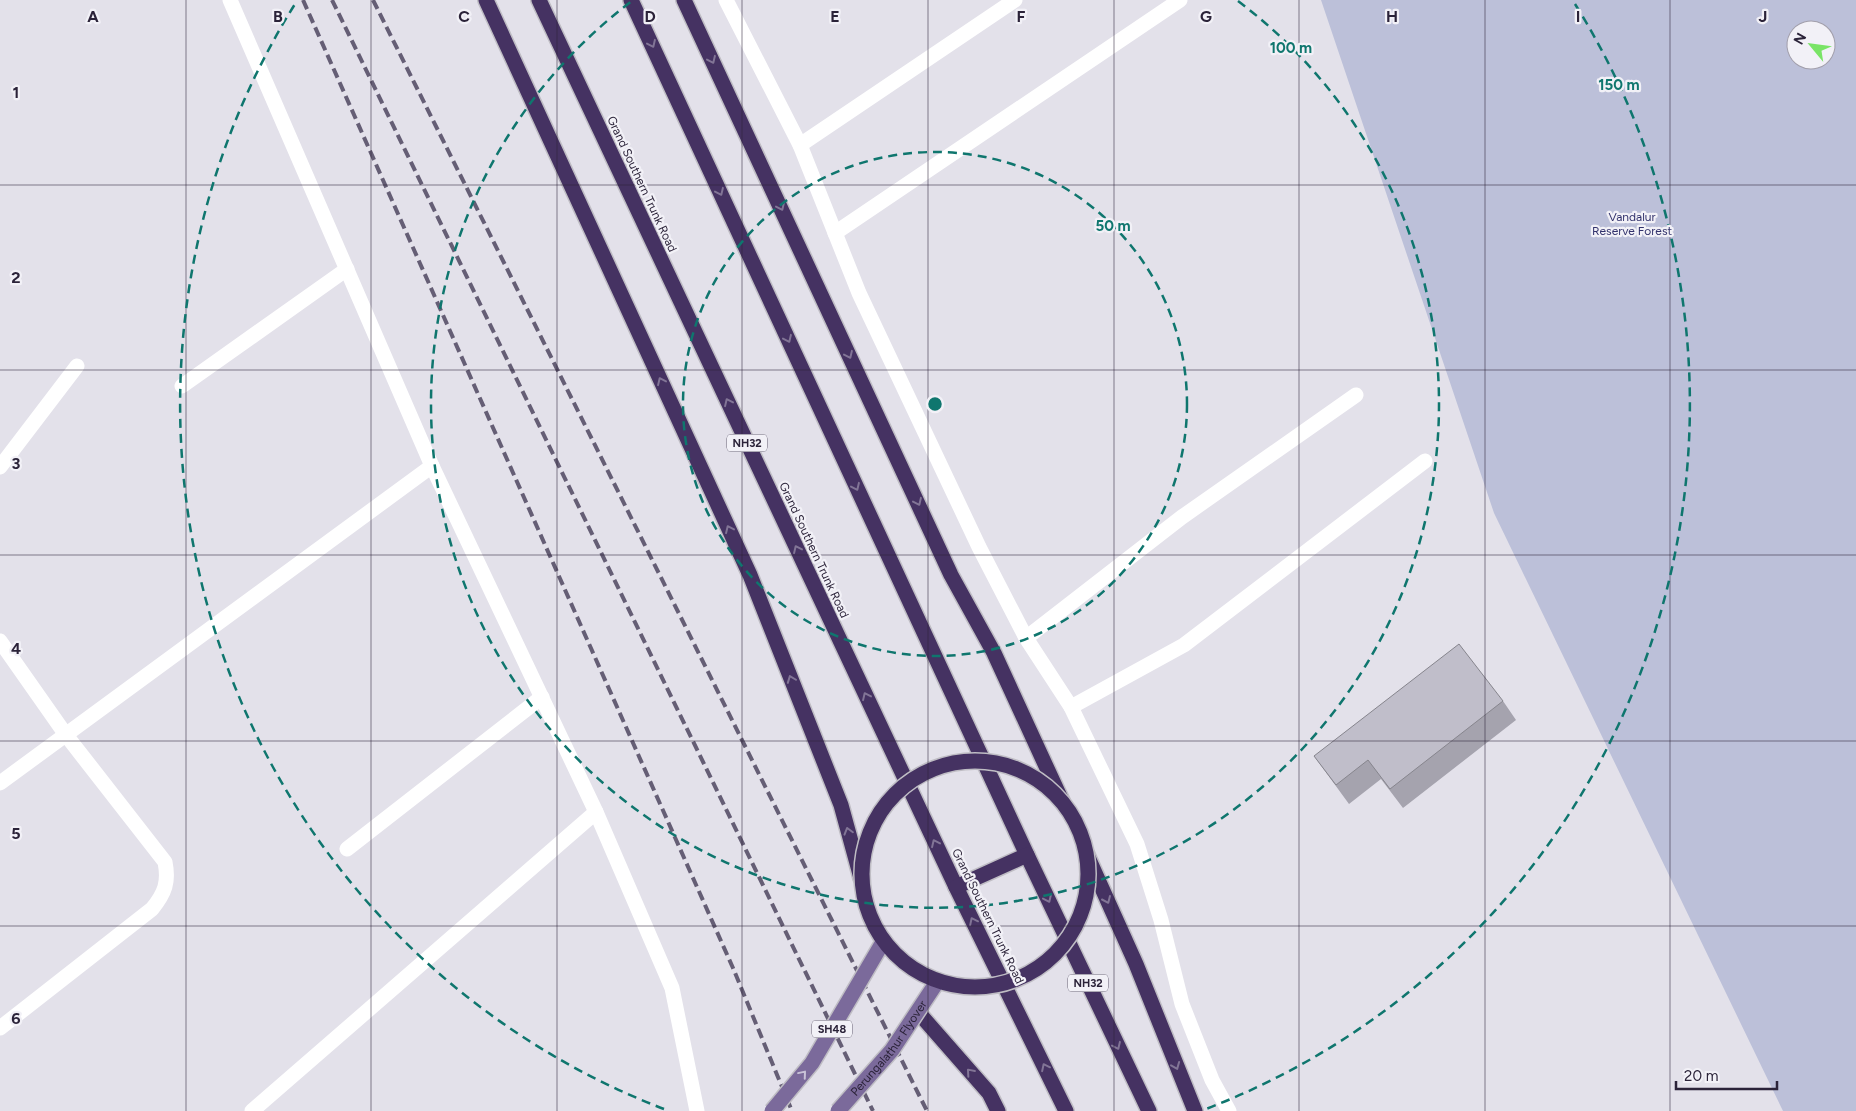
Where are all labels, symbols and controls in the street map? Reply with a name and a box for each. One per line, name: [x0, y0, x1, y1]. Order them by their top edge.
text: A: [87, 7, 99, 26]
text: B: [273, 7, 283, 26]
text: C: [458, 7, 470, 26]
text: D: [644, 7, 656, 26]
text: E: [830, 7, 840, 26]
text: F: [1017, 7, 1026, 26]
text: G: [1200, 7, 1212, 26]
text: H: [1386, 7, 1398, 26]
text: I: [1576, 7, 1580, 26]
text: J: [1759, 7, 1767, 26]
north arrow: [1786, 20, 1836, 70]
text: N: [1790, 30, 1810, 48]
one-way arrow: [645, 39, 656, 48]
text: 100 m: [1270, 39, 1312, 57]
one-way arrow: [706, 55, 717, 64]
text: 150 m: [1598, 76, 1640, 94]
text: 1: [13, 83, 19, 102]
street label: Grand Southern Trunk Road: [604, 114, 680, 254]
one-way arrow: [714, 187, 724, 196]
one-way arrow: [774, 202, 784, 211]
park label: Vandalur Reserve Forest: [1592, 210, 1672, 238]
text: 50 m: [1095, 217, 1131, 235]
text: 2: [11, 268, 21, 287]
one-way arrow: [782, 334, 793, 343]
one-way arrow: [843, 350, 853, 359]
one-way arrow: [657, 377, 667, 386]
centre of rings: [926, 395, 944, 413]
one-way arrow: [723, 398, 734, 407]
road number: NH32: [727, 434, 767, 452]
text: 3: [12, 454, 21, 473]
street label: Grand Southern Trunk Road: [776, 480, 852, 620]
one-way arrow: [850, 482, 861, 491]
one-way arrow: [911, 497, 922, 506]
one-way arrow: [725, 525, 735, 534]
one-way arrow: [793, 545, 803, 554]
text: 4: [11, 639, 21, 658]
one-way arrow: [787, 675, 797, 684]
one-way arrow: [862, 692, 872, 701]
text: 5: [11, 824, 21, 843]
one-way arrow: [843, 827, 853, 836]
one-way arrow: [931, 839, 942, 848]
street label: Grand Southern Trunk Road: [949, 846, 1027, 986]
one-way arrow: [1041, 894, 1052, 903]
one-way arrow: [1100, 895, 1111, 904]
one-way arrow: [969, 918, 979, 927]
road number: NH32: [1068, 974, 1108, 991]
street label: Perungalathur Flyover: [848, 998, 930, 1099]
text: 6: [11, 1009, 21, 1028]
road number: SH48: [812, 1021, 852, 1038]
one-way arrow: [1111, 1040, 1121, 1049]
scale bar: [1676, 1058, 1777, 1090]
one-way arrow: [1170, 1061, 1180, 1070]
one-way arrow: [1041, 1063, 1051, 1072]
text: 20 m: [1684, 1067, 1718, 1085]
one-way arrow: [967, 1068, 976, 1077]
one-way arrow: [797, 1070, 806, 1079]

